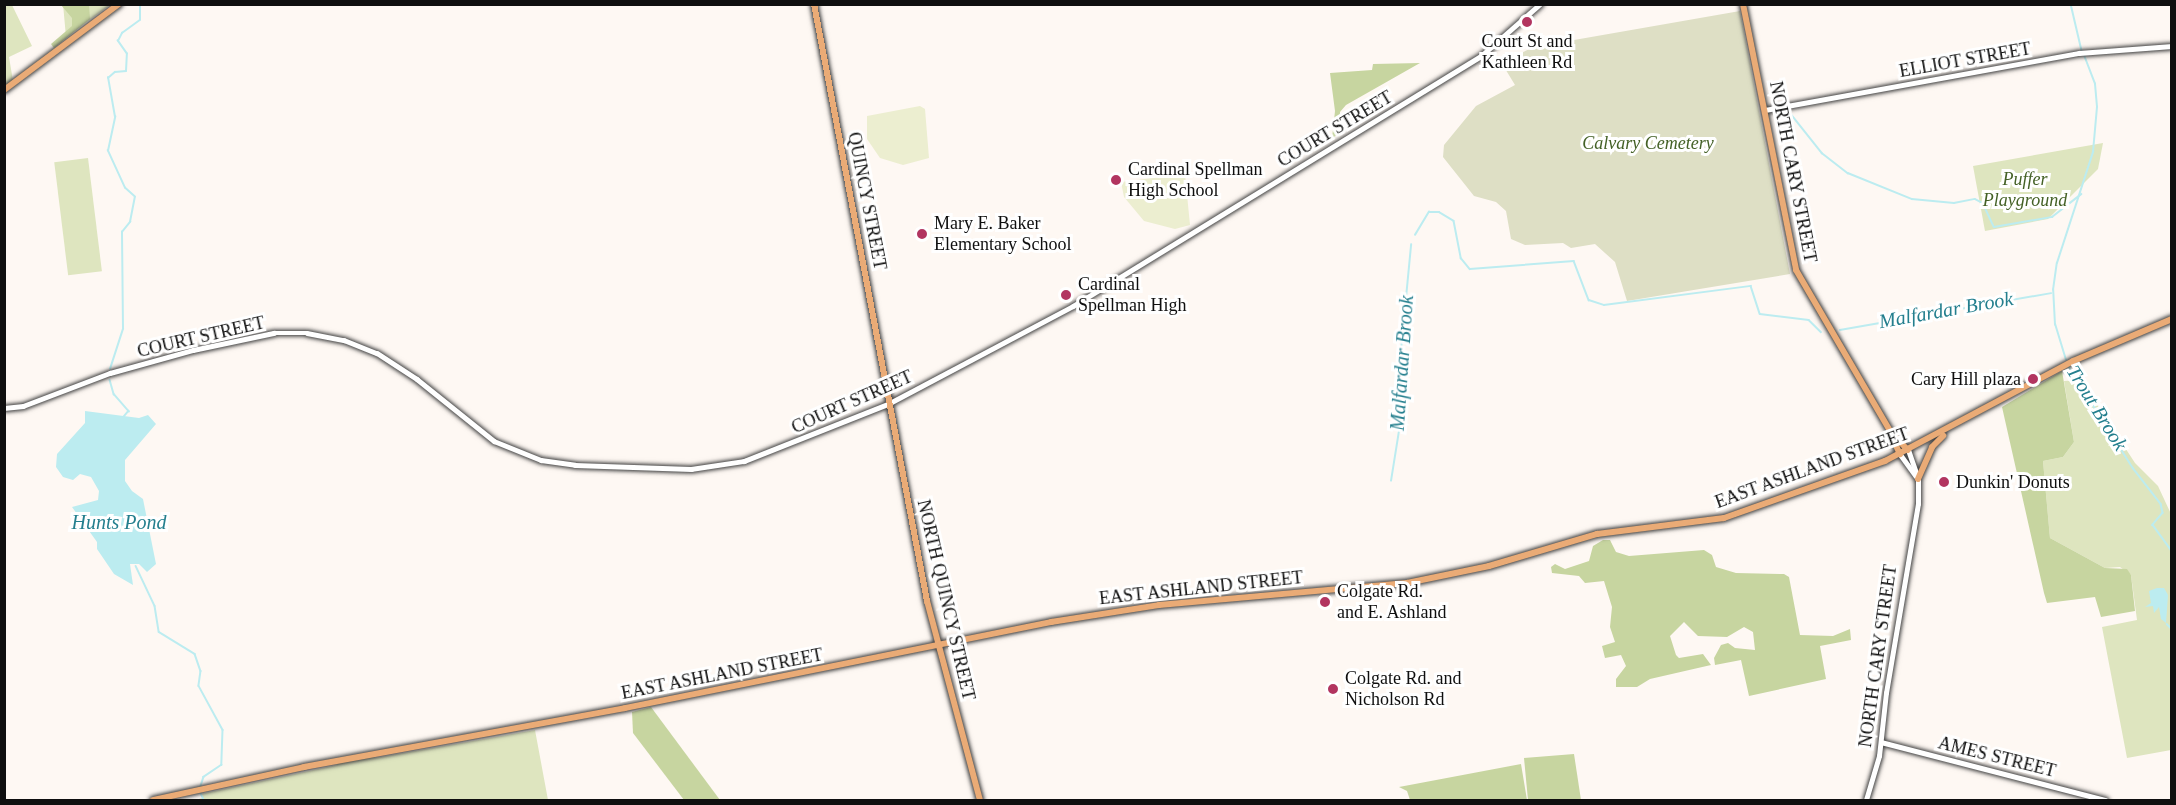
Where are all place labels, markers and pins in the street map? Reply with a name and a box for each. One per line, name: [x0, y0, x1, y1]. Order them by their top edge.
marker: Court St and Kathleen Rd: [1520, 15, 1534, 29]
place label: Court St and Kathleen Rd: [1481, 31, 1573, 74]
place label: Cardinal Spellman High School: [1128, 159, 1262, 201]
marker: Cardinal Spellman High School: [1109, 173, 1123, 187]
place label: Mary E. Baker Elementary School: [934, 213, 1071, 256]
marker: Mary E. Baker Elementary School: [915, 227, 929, 241]
place label: Cardinal Spellman High: [1078, 274, 1186, 316]
marker: Cardinal Spellman High: [1059, 288, 1073, 302]
place label: Cary Hill plaza: [1911, 368, 2021, 390]
marker: Cary Hill plaza: [2026, 372, 2040, 386]
place label: Dunkin' Donuts: [1956, 471, 2070, 493]
marker: Dunkin' Donuts: [1937, 475, 1951, 489]
place label: Colgate Rd. and E. Ashland: [1337, 581, 1447, 624]
marker: Colgate Rd. and E. Ashland: [1318, 595, 1332, 609]
place label: Colgate Rd. and Nicholson Rd: [1345, 668, 1461, 710]
marker: Colgate Rd. and Nicholson Rd: [1326, 682, 1340, 696]

